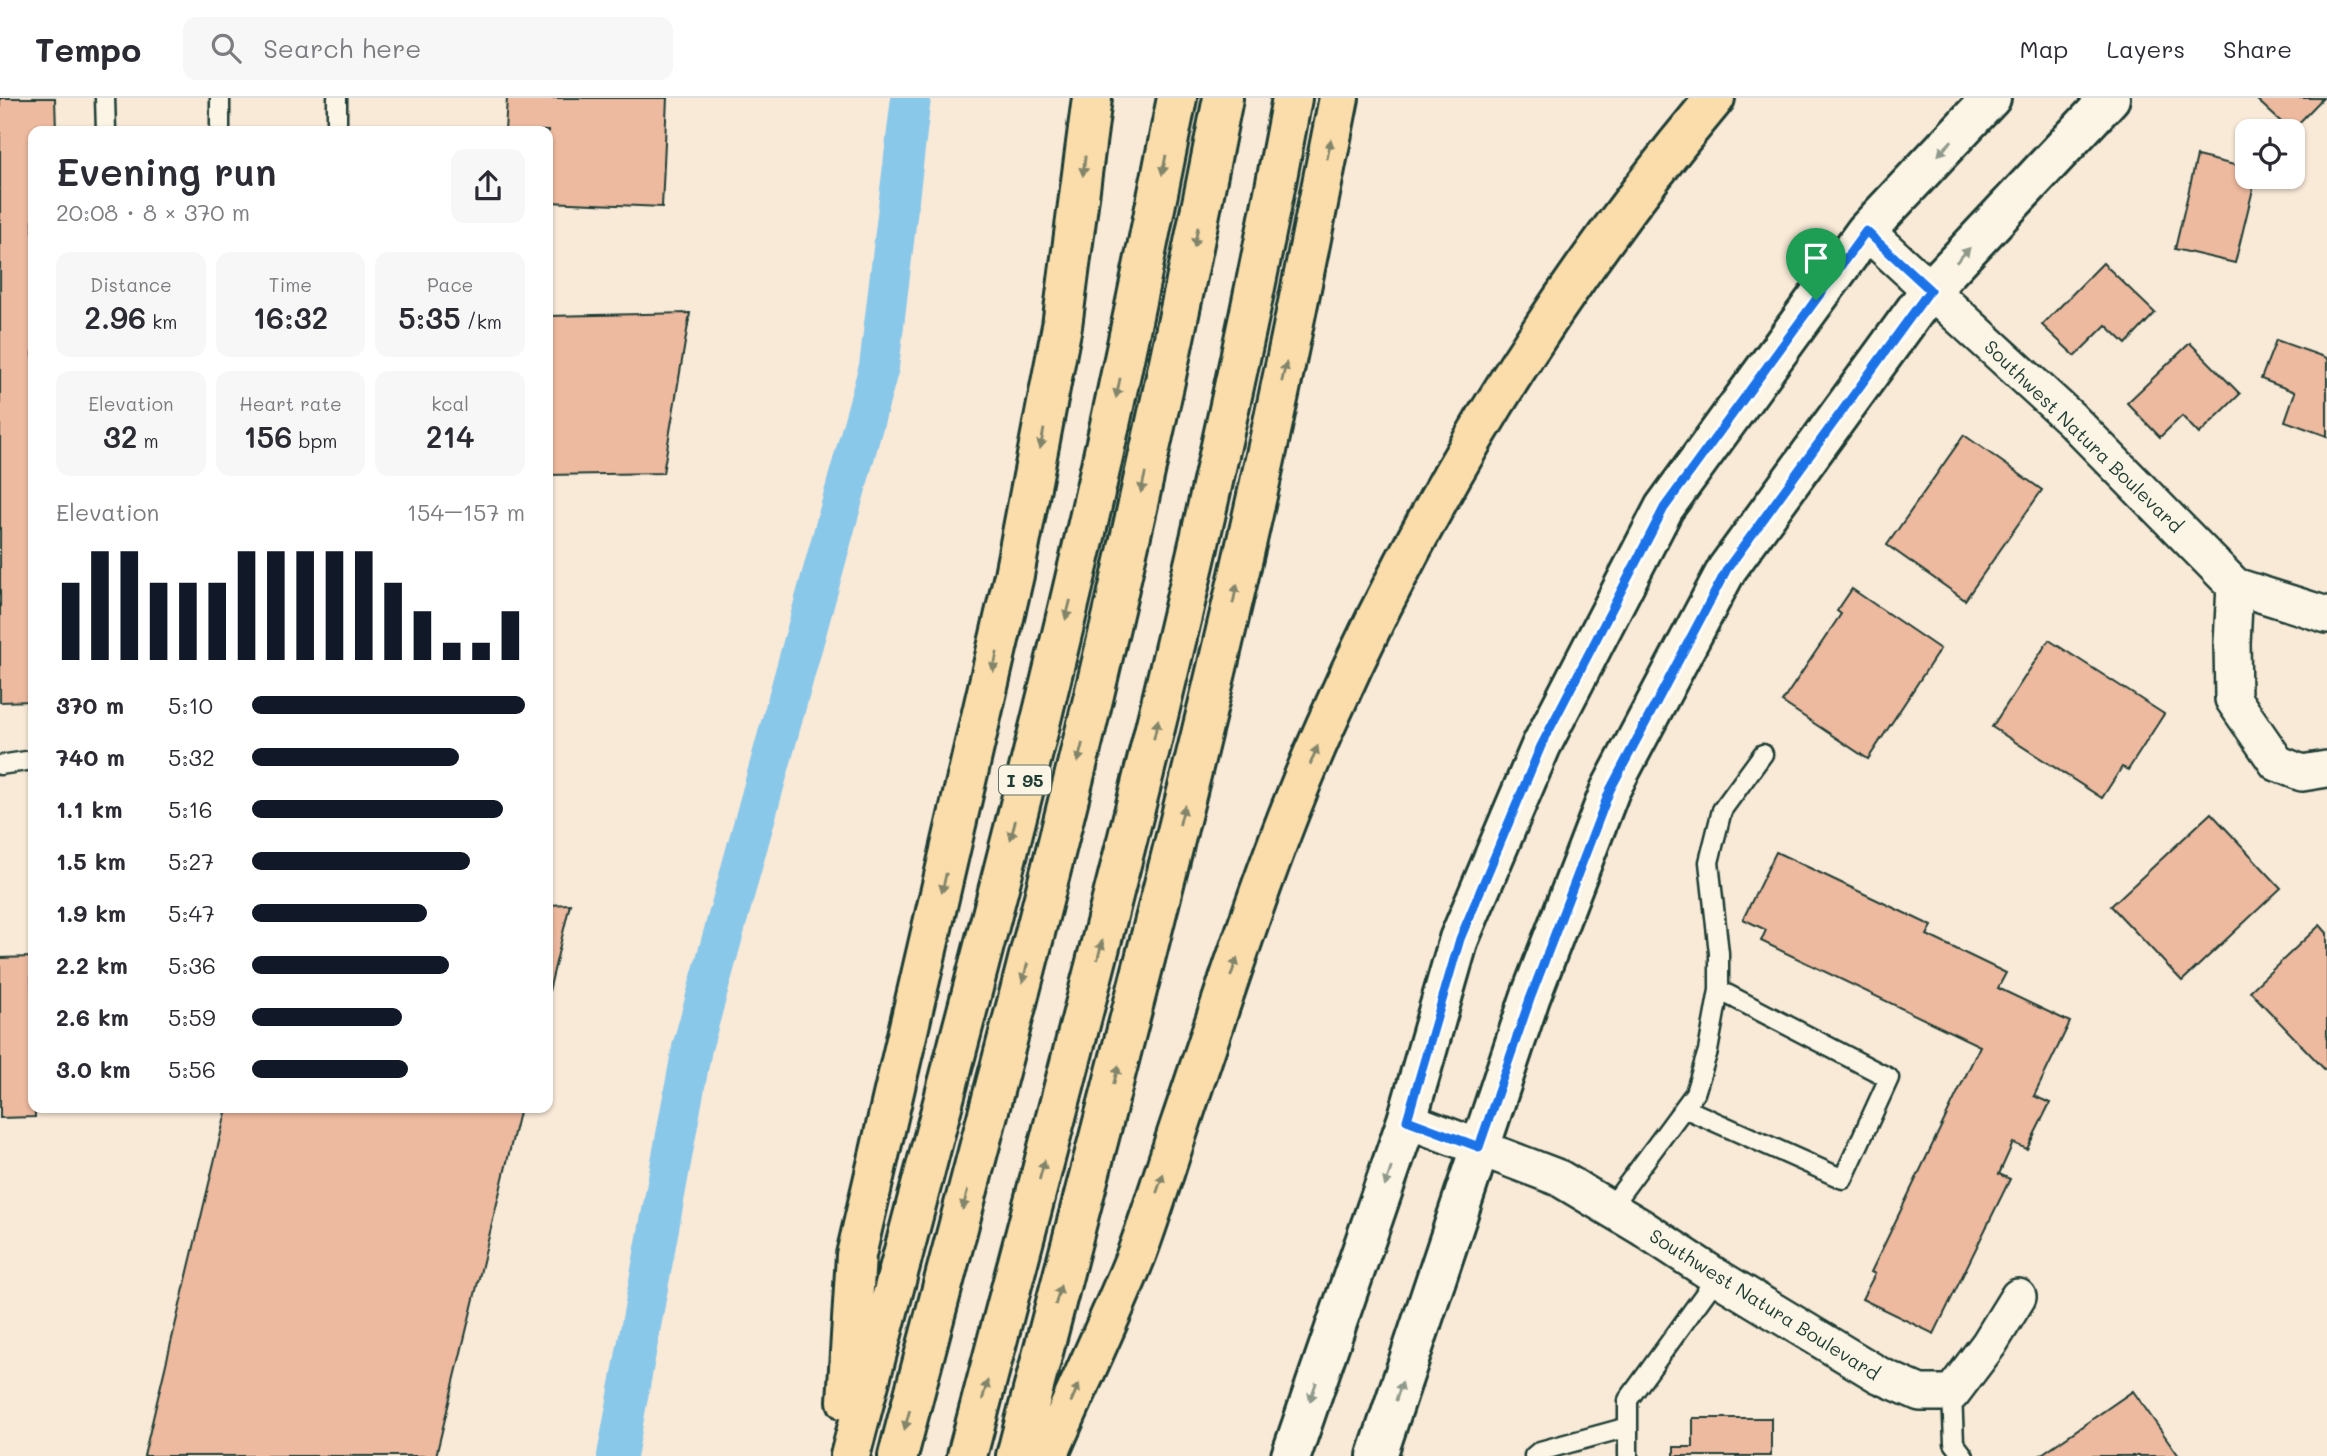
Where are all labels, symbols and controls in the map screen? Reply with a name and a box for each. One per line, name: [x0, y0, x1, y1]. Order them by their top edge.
search box: [183, 17, 673, 80]
text: Tempo: [35, 27, 141, 70]
icon: search: [207, 29, 245, 67]
text: Search here: [263, 31, 421, 65]
text: Map: [2020, 33, 2068, 64]
text: Layers: [2106, 33, 2185, 64]
text: Share: [2223, 33, 2292, 64]
map controls: [2235, 119, 2305, 189]
button: locate: [2235, 119, 2305, 189]
one-way arrow: [1324, 138, 1335, 160]
one-way arrow: [1937, 139, 1953, 156]
text: Evening run: [56, 146, 277, 196]
button: share: [451, 149, 525, 223]
one-way arrow: [1158, 154, 1169, 176]
one-way arrow: [1078, 155, 1089, 177]
text: 20:08 · 8 × 370 m: [56, 197, 250, 227]
one-way arrow: [1190, 226, 1201, 248]
pin: [1786, 228, 1846, 300]
icon: arrive: [1797, 239, 1835, 277]
one-way arrow: [1955, 247, 1971, 264]
text: Distance: [90, 272, 172, 297]
text: Time: [269, 272, 312, 297]
text: Pace: [427, 272, 473, 297]
text: 2.96: [84, 297, 146, 337]
text: 16:32: [253, 297, 328, 337]
text: 5:35: [398, 297, 461, 337]
text: km: [146, 309, 177, 334]
text: /km: [461, 309, 502, 334]
street label: Southwest Natura Boulevard: [1979, 334, 2189, 538]
one-way arrow: [1279, 361, 1290, 383]
one-way arrow: [1112, 377, 1123, 399]
text: Elevation: [88, 391, 173, 416]
text: Heart rate: [239, 391, 342, 416]
text: kcal: [431, 391, 469, 416]
text: 32: [103, 416, 138, 456]
text: 156: [243, 416, 292, 456]
text: 214: [426, 416, 474, 456]
text: m: [138, 428, 159, 453]
text: bpm: [292, 428, 338, 453]
one-way arrow: [1036, 428, 1047, 450]
one-way arrow: [1137, 473, 1148, 495]
text: Elevation: [56, 497, 159, 527]
text: 154–157 m: [407, 497, 525, 527]
one-way arrow: [1229, 583, 1240, 605]
one-way arrow: [1062, 599, 1073, 621]
one-way arrow: [990, 651, 1001, 673]
text: 370 m: [56, 690, 124, 720]
text: 5:10: [168, 690, 213, 720]
one-way arrow: [1151, 718, 1162, 740]
text: 740 m: [56, 742, 125, 772]
text: 5:32: [168, 742, 215, 772]
one-way arrow: [1074, 742, 1085, 764]
one-way arrow: [1309, 744, 1320, 765]
road number: I 95: [999, 766, 1051, 794]
text: 1.1 km: [56, 794, 122, 824]
text: 5:16: [168, 794, 213, 824]
one-way arrow: [1177, 804, 1188, 826]
one-way arrow: [1007, 820, 1018, 842]
text: 1.5 km: [56, 846, 126, 876]
text: 5:27: [168, 846, 214, 876]
one-way arrow: [938, 872, 949, 894]
text: 1.9 km: [56, 898, 126, 928]
text: 5:47: [168, 898, 215, 928]
one-way arrow: [1095, 939, 1106, 961]
text: 2.2 km: [56, 950, 128, 980]
text: 5:36: [168, 950, 216, 980]
one-way arrow: [1229, 957, 1240, 978]
one-way arrow: [1019, 963, 1029, 984]
text: 2.6 km: [56, 1002, 129, 1032]
text: 5:59: [168, 1002, 216, 1032]
text: 3.0 km: [56, 1054, 131, 1084]
text: 5:56: [168, 1054, 216, 1084]
one-way arrow: [1111, 1064, 1122, 1086]
one-way arrow: [1038, 1159, 1048, 1180]
one-way arrow: [1382, 1166, 1393, 1187]
one-way arrow: [1156, 1172, 1166, 1193]
one-way arrow: [959, 1189, 970, 1211]
street label: Southwest Natura Boulevard: [1645, 1223, 1885, 1385]
one-way arrow: [1053, 1284, 1064, 1306]
one-way arrow: [980, 1379, 991, 1401]
one-way arrow: [1307, 1381, 1318, 1402]
one-way arrow: [1394, 1381, 1405, 1402]
one-way arrow: [1070, 1383, 1081, 1404]
one-way arrow: [901, 1409, 912, 1431]

